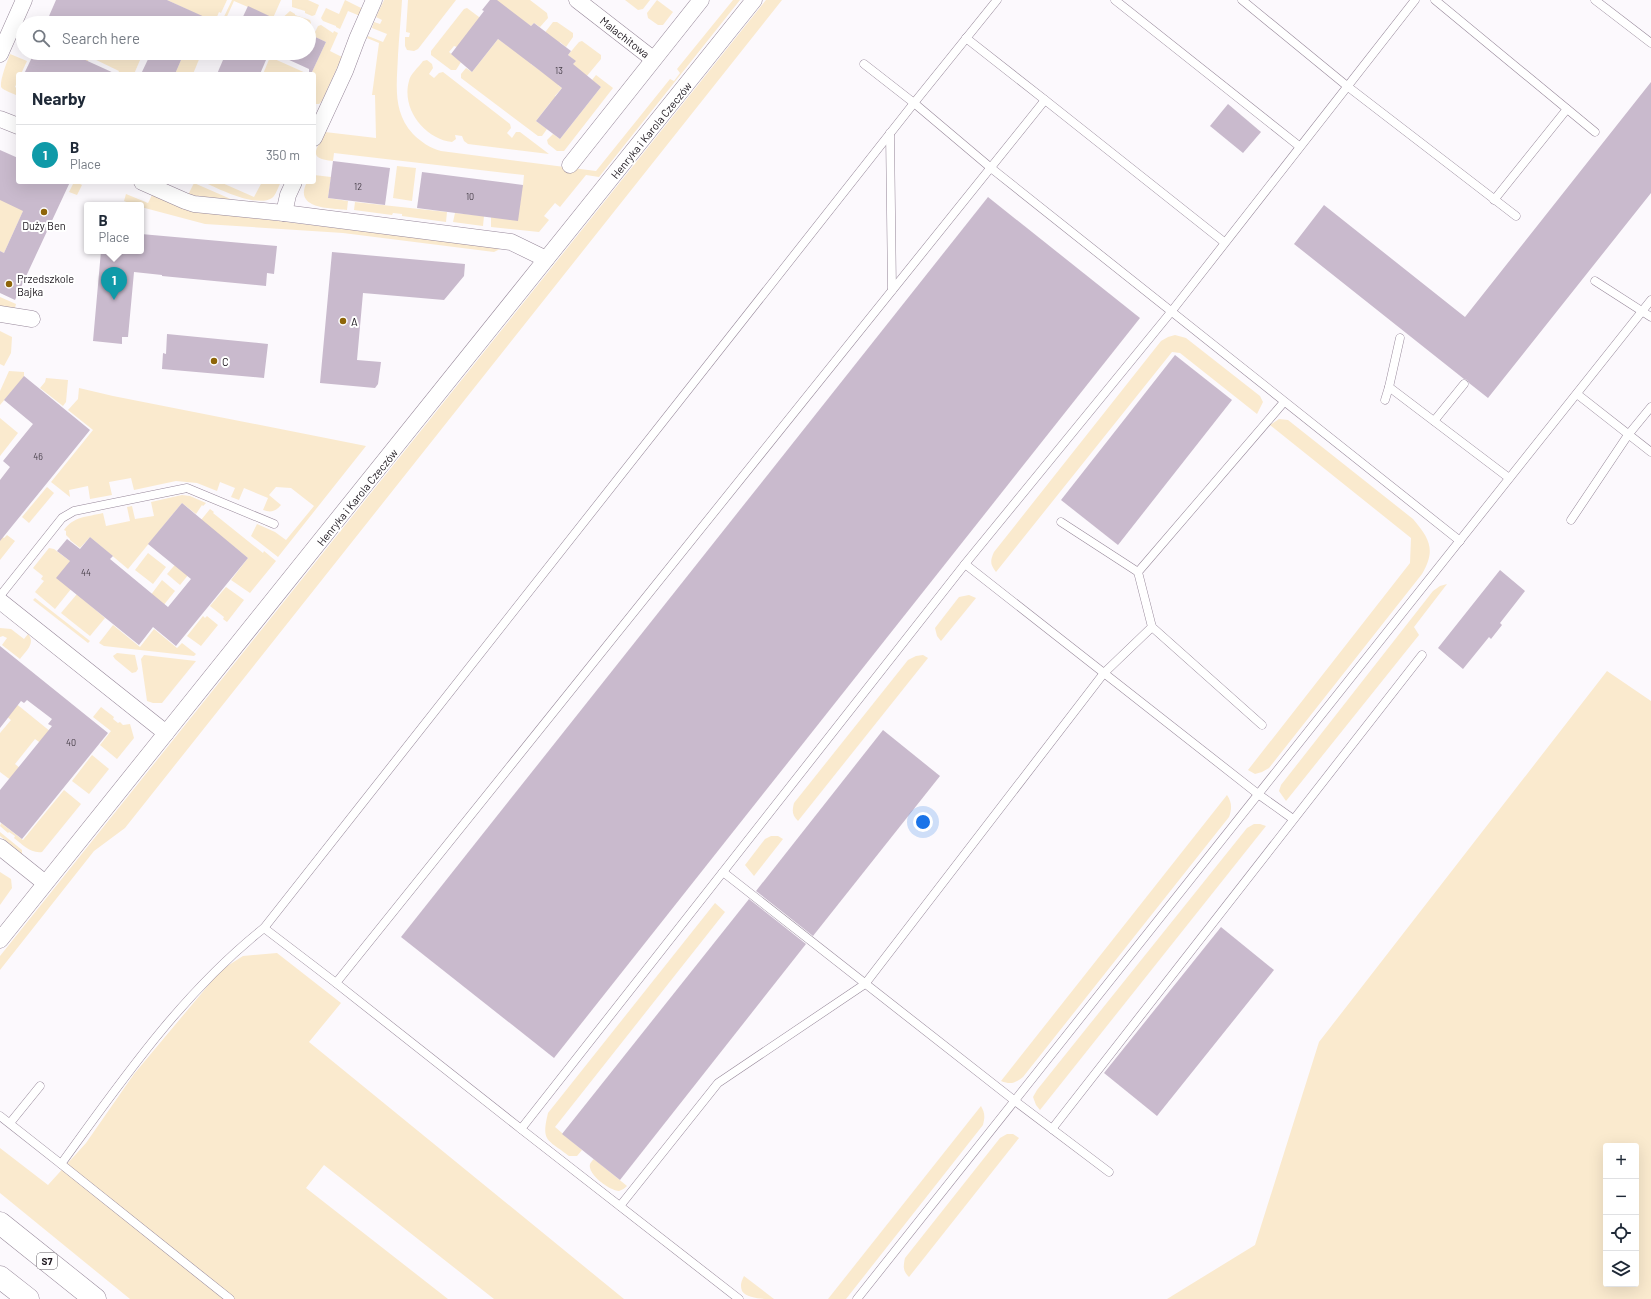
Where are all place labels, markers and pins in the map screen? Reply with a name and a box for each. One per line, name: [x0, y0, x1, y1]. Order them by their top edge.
marker: Duży Ben: [39, 207, 49, 217]
place label: Duży Ben: [22, 219, 66, 232]
pin: 1: [101, 267, 127, 300]
place label: Przedszkole Bajka: [17, 272, 74, 298]
marker: Przedszkole Bajka: [4, 279, 14, 289]
place label: A: [351, 315, 358, 328]
marker: A: [338, 316, 348, 326]
place label: C: [222, 355, 229, 368]
marker: C: [209, 356, 219, 366]

